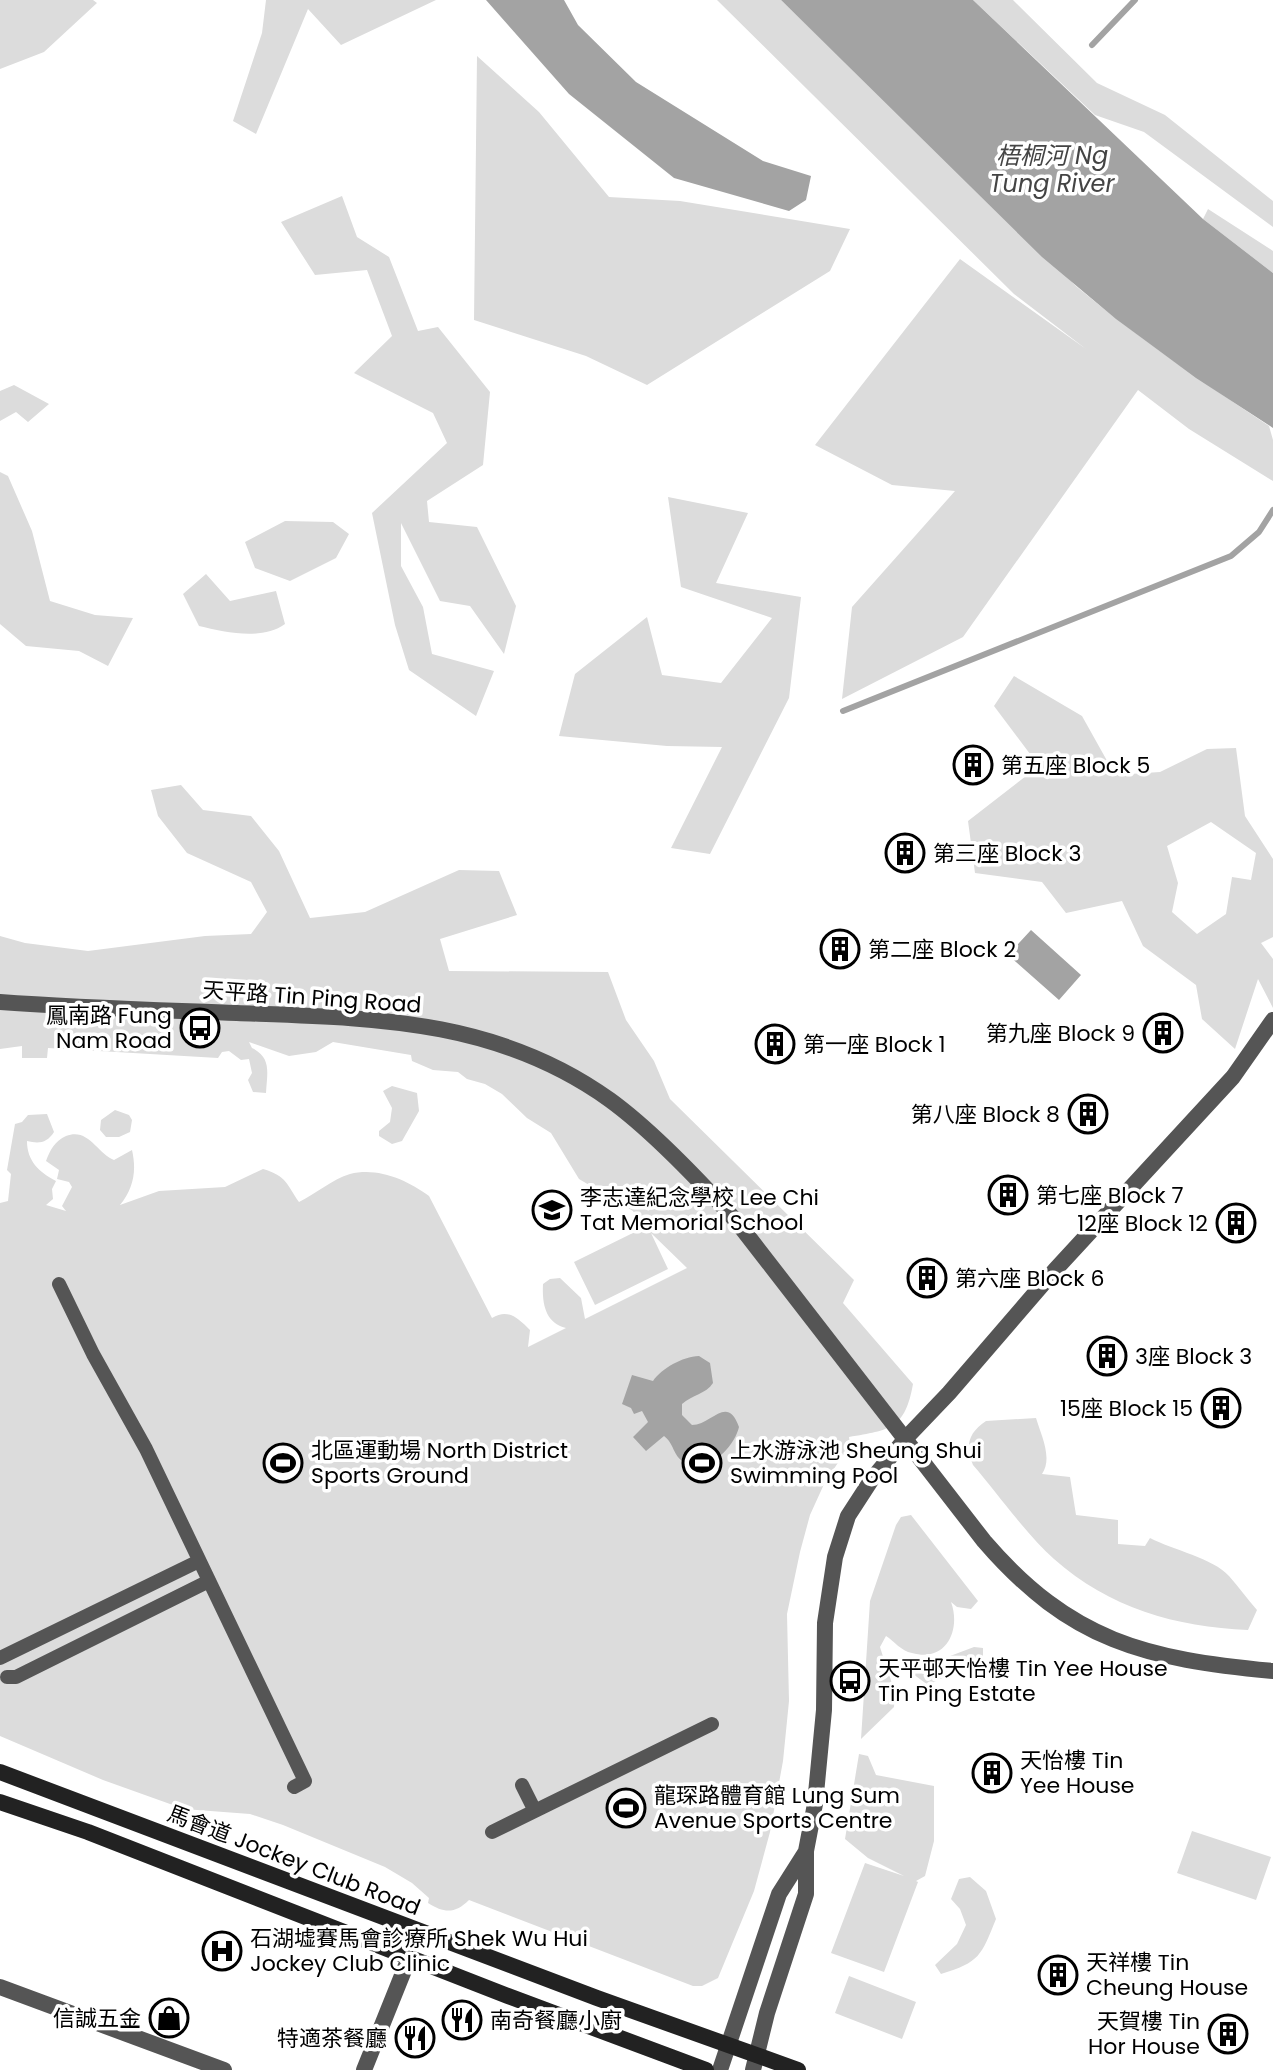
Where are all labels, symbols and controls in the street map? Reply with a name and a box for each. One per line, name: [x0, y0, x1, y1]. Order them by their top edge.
water label: 梧桐河 Ng Tung River: [990, 139, 1115, 200]
building icon: 第五座 Block 5: [952, 744, 994, 786]
place label: 第五座 Block 5: [1001, 750, 1150, 781]
building icon: 第三座 Block 3: [884, 832, 926, 874]
place label: 第三座 Block 3: [933, 838, 1081, 869]
building icon: 第二座 Block 2: [819, 928, 861, 970]
place label: 第二座 Block 2: [868, 934, 1016, 965]
street label: 天平路 Tin Ping Road: [201, 974, 422, 1021]
place label: 鳳南路 Fung Nam Road: [46, 1000, 172, 1056]
bus stop icon: 鳳南路 Fung Nam Road: [179, 1007, 221, 1049]
building icon: 第九座 Block 9: [1142, 1012, 1184, 1054]
place label: 第九座 Block 9: [986, 1018, 1135, 1049]
building icon: 第一座 Block 1: [754, 1023, 796, 1065]
place label: 第一座 Block 1: [803, 1029, 945, 1060]
building icon: 第八座 Block 8: [1067, 1093, 1109, 1135]
place label: 第八座 Block 8: [911, 1099, 1060, 1130]
building icon: 第七座 Block 7: [987, 1174, 1029, 1216]
place label: 第七座 Block 7: [1036, 1180, 1183, 1211]
place label: 李志達紀念學校 Lee Chi Tat Memorial School: [580, 1182, 819, 1238]
school or university icon: 李志達紀念學校 Lee Chi Tat Memorial School: [531, 1189, 573, 1231]
building icon: 12座 Block 12: [1215, 1202, 1257, 1244]
place label: 12座 Block 12: [1077, 1208, 1208, 1239]
building icon: 第六座 Block 6: [906, 1257, 948, 1299]
place label: 第六座 Block 6: [955, 1263, 1104, 1294]
building icon: 3座 Block 3: [1086, 1335, 1128, 1377]
place label: 3座 Block 3: [1135, 1341, 1252, 1372]
building icon: 15座 Block 15: [1200, 1387, 1242, 1429]
place label: 15座 Block 15: [1060, 1393, 1193, 1424]
place label: 北區運動場 North District Sports Ground: [311, 1435, 568, 1491]
place label: 上水游泳池 Sheung Shui Swimming Pool: [730, 1435, 982, 1491]
sports icon: 北區運動場 North District Sports Ground: [262, 1442, 304, 1484]
sports icon: 上水游泳池 Sheung Shui Swimming Pool: [681, 1442, 723, 1484]
place label: 天平邨天怡樓 Tin Yee House Tin Ping Estate: [878, 1653, 1168, 1709]
bus stop icon: 天平邨天怡樓 Tin Yee House Tin Ping Estate: [829, 1660, 871, 1702]
place label: 天怡樓 Tin Yee House: [1020, 1745, 1135, 1801]
building icon: 天怡樓 Tin Yee House: [971, 1752, 1013, 1794]
place label: 龍琛路體育館 Lung Sum Avenue Sports Centre: [654, 1780, 900, 1836]
sports icon: 龍琛路體育館 Lung Sum Avenue Sports Centre: [605, 1787, 647, 1829]
street label: 馬會道 Jockey Club Road: [163, 1798, 425, 1923]
place label: 石湖墟賽馬會診療所 Shek Wu Hui Jockey Club Clinic: [250, 1923, 588, 1979]
hospital icon: 石湖墟賽馬會診療所 Shek Wu Hui Jockey Club Clinic: [201, 1930, 243, 1972]
place label: 天祥樓 Tin Cheung House: [1086, 1947, 1248, 2003]
building icon: 天祥樓 Tin Cheung House: [1037, 1954, 1079, 1996]
shop icon: 信誠五金: [148, 1997, 190, 2039]
restaurant icon: 南奇餐廳小廚: [441, 1999, 483, 2041]
place label: 信誠五金: [53, 2003, 141, 2034]
place label: 南奇餐廳小廚: [490, 2005, 622, 2036]
place label: 天賀樓 Tin Hor House: [1088, 2006, 1200, 2062]
building icon: 天賀樓 Tin Hor House: [1207, 2013, 1249, 2055]
restaurant icon: 特適茶餐廳: [394, 2017, 436, 2059]
place label: 特適茶餐廳: [277, 2023, 387, 2054]

